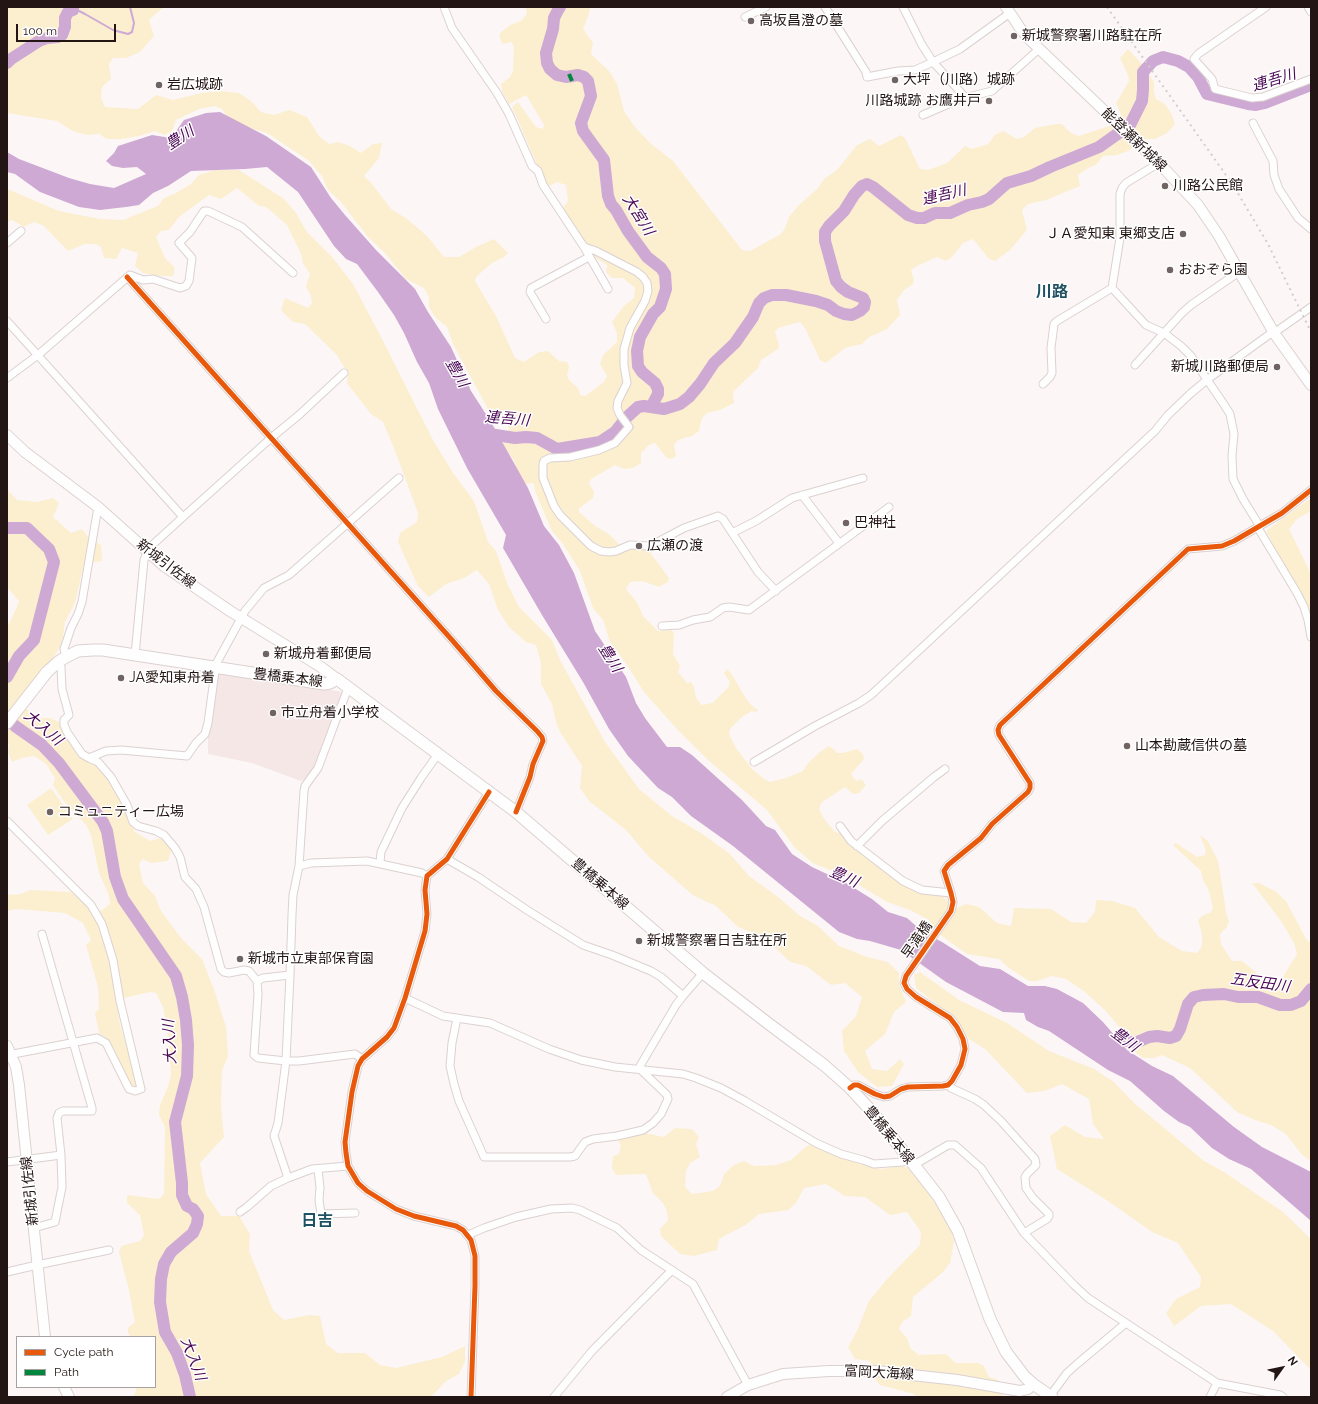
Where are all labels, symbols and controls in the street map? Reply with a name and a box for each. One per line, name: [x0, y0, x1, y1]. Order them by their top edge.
place label: 高坂昌澄の墓: [759, 13, 843, 29]
scale bar: [18, 16, 118, 42]
marker: 高坂昌澄の墓: [746, 16, 756, 26]
text: 100 m: [23, 24, 57, 38]
place label: 新城警察署川路駐在所: [1022, 28, 1162, 44]
marker: 新城警察署川路駐在所: [1009, 31, 1019, 41]
water label: 連吾川: [1250, 65, 1298, 95]
place label: 大坪（川路）城跡: [903, 72, 1015, 88]
marker: 大坪（川路）城跡: [890, 75, 900, 85]
place label: 岩広城跡: [167, 77, 223, 93]
marker: 岩広城跡: [154, 80, 164, 90]
place label: 川路城跡 お鷹井戸: [865, 93, 981, 109]
marker: 川路城跡 お鷹井戸: [984, 96, 994, 106]
street label: 能登瀬新城線: [1098, 105, 1170, 175]
water label: 豊川: [163, 122, 197, 154]
place label: 川路公民館: [1173, 178, 1243, 194]
water label: 連吾川: [920, 181, 968, 209]
marker: 川路公民館: [1160, 181, 1170, 191]
water label: 大宮川: [618, 191, 658, 239]
place label: ＪＡ愛知東 東郷支店: [1045, 226, 1175, 242]
marker: ＪＡ愛知東 東郷支店: [1178, 229, 1188, 239]
place label: おおぞら園: [1178, 262, 1248, 278]
marker: おおぞら園: [1165, 265, 1175, 275]
district label: 川路: [1036, 282, 1068, 302]
water label: 豊川: [442, 356, 472, 390]
place label: 新城川路郵便局: [1171, 359, 1269, 375]
marker: 新城川路郵便局: [1272, 362, 1282, 372]
water label: 連吾川: [484, 408, 530, 430]
place label: 巴神社: [854, 515, 896, 531]
marker: 巴神社: [841, 518, 851, 528]
street label: 新城引佐線: [133, 536, 199, 592]
place label: 広瀬の渡: [647, 538, 703, 554]
marker: 広瀬の渡: [634, 541, 644, 551]
water label: 豊川: [594, 641, 626, 675]
place label: 新城舟着郵便局: [274, 646, 372, 662]
marker: 新城舟着郵便局: [261, 649, 271, 659]
street label: 豊橋乗本線: [252, 665, 324, 691]
place label: JA愛知東舟着: [129, 670, 215, 686]
marker: JA愛知東舟着: [116, 673, 126, 683]
place label: 市立舟着小学校: [281, 705, 379, 721]
water label: 大入川: [20, 706, 66, 750]
marker: 市立舟着小学校: [268, 708, 278, 718]
place label: 山本勘蔵信供の墓: [1135, 738, 1247, 754]
marker: 山本勘蔵信供の墓: [1122, 741, 1132, 751]
place label: コミュニティー広場: [58, 804, 184, 820]
marker: コミュニティー広場: [45, 807, 55, 817]
street label: 豊橋乗本線: [568, 855, 632, 913]
water label: 豊川: [827, 863, 861, 891]
street label: 早滝橋: [898, 918, 936, 962]
place label: 新城警察署日吉駐在所: [647, 933, 787, 949]
marker: 新城警察署日吉駐在所: [634, 936, 644, 946]
place label: 新城市立東部保育園: [248, 951, 374, 967]
marker: 新城市立東部保育園: [235, 954, 245, 964]
water label: 五反田川: [1229, 970, 1291, 996]
water label: 大入川: [160, 1019, 180, 1065]
water label: 豊川: [1108, 1024, 1142, 1056]
street label: 豊橋乗本線: [860, 1103, 918, 1167]
street label: 新城引佐線: [18, 1155, 42, 1227]
district label: 日吉: [301, 1211, 333, 1231]
water label: 大入川: [177, 1335, 209, 1383]
legend: [16, 1336, 156, 1388]
text: Cycle path: [54, 1345, 113, 1359]
north arrow: [1262, 1348, 1302, 1388]
text: N: [1285, 1354, 1300, 1368]
street label: 富岡大海線: [844, 1363, 914, 1383]
text: Path: [54, 1365, 79, 1379]

